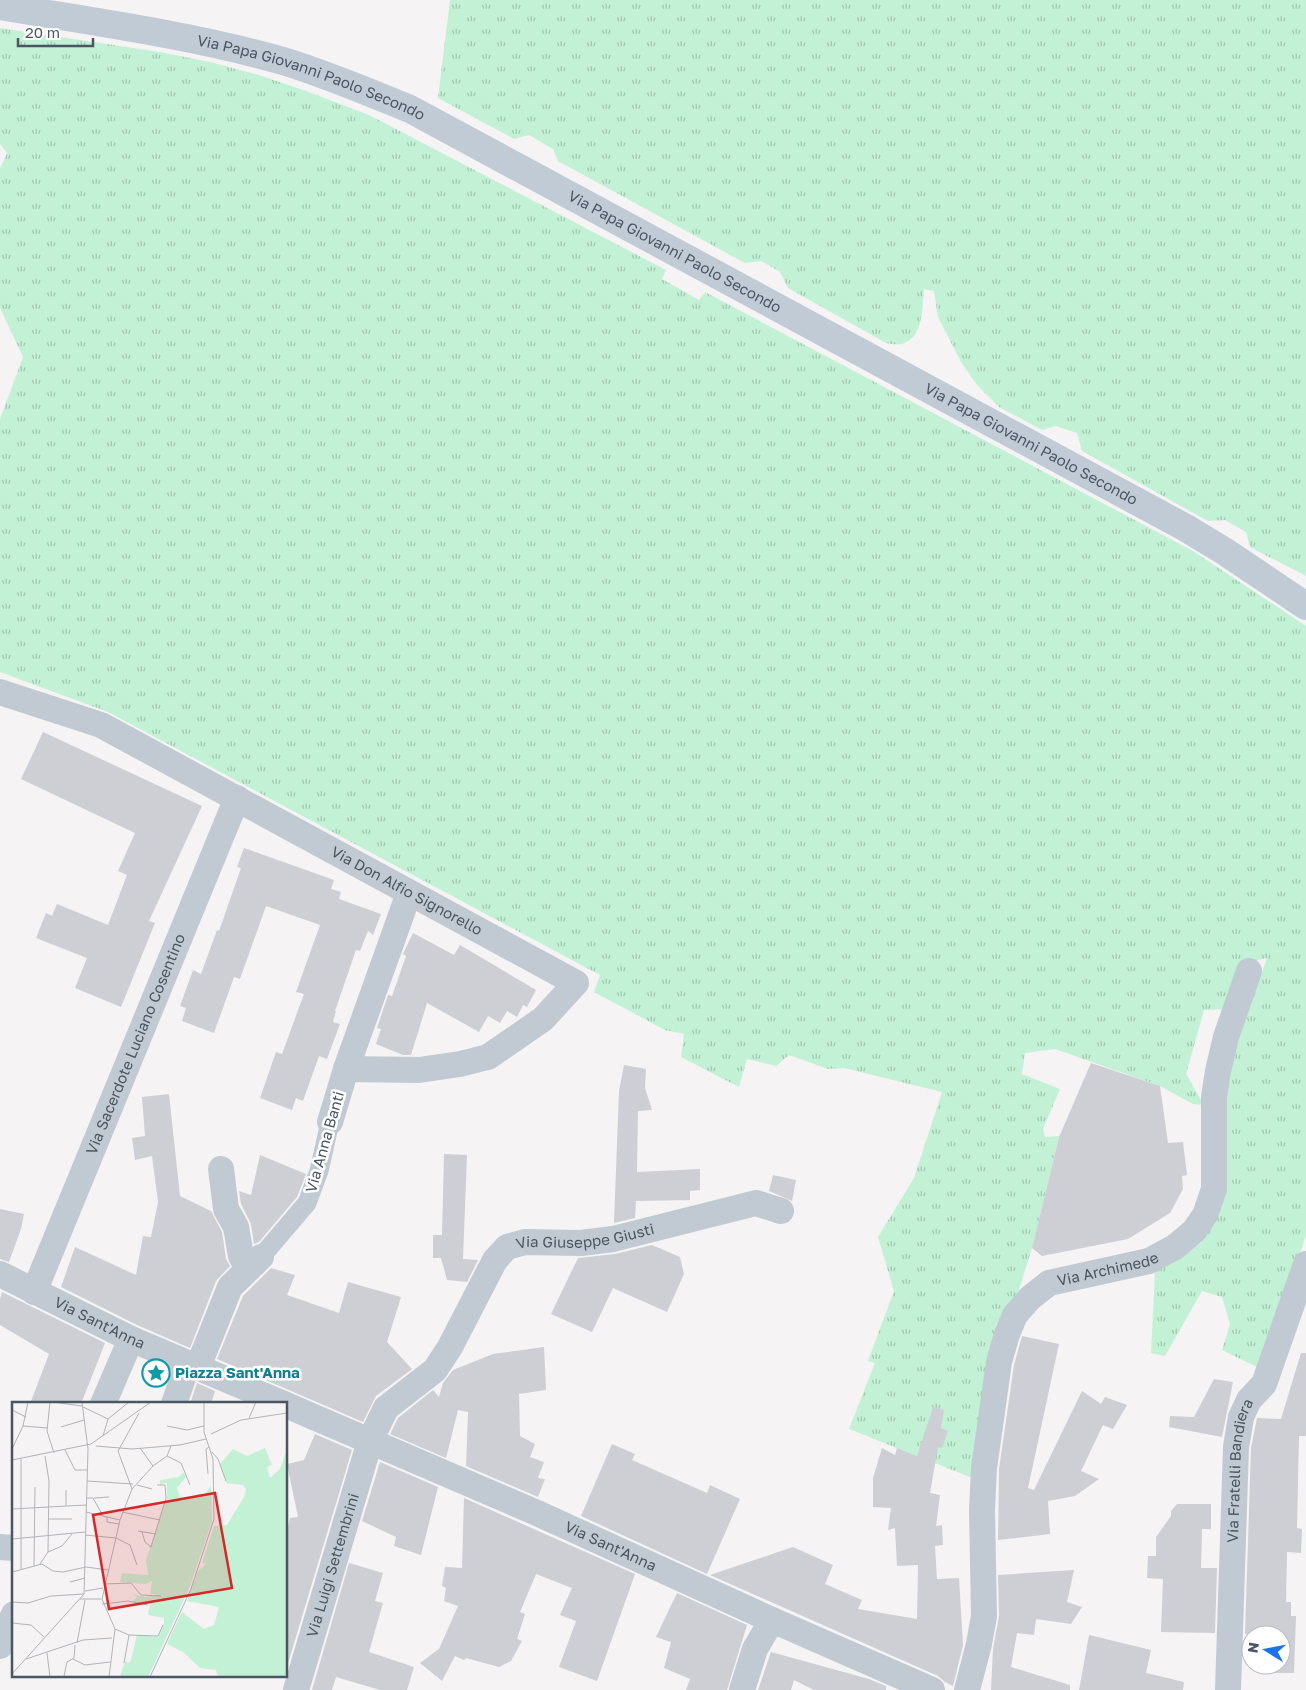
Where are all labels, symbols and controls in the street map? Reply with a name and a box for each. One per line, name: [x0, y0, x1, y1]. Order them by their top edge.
scale bar: [18, 15, 92, 47]
text: 20 m: [25, 23, 60, 41]
street label: Via Papa Giovanni Paolo Secondo: [196, 31, 428, 123]
street label: Via Papa Giovanni Paolo Secondo: [565, 186, 785, 316]
street label: Via Papa Giovanni Paolo Secondo: [922, 379, 1141, 508]
street label: Via Don Alfio Signorello: [328, 842, 486, 938]
street label: Via Sacerdote Luciano Cosentino: [82, 931, 188, 1157]
street label: Via Anna Banti: [301, 1089, 347, 1195]
street label: Via Giuseppe Giusti: [514, 1219, 656, 1252]
street label: Via Archimede: [1055, 1247, 1162, 1289]
street label: Via Sant'Anna: [52, 1292, 148, 1352]
place icon: Piazza Sant'Anna: [141, 1358, 171, 1388]
place label: Piazza Sant'Anna: [175, 1363, 300, 1381]
street label: Via Fratelli Bandiera: [1223, 1395, 1256, 1543]
inset map: [12, 1402, 288, 1678]
street label: Via Luigi Settembrini: [302, 1491, 362, 1639]
street label: Via Sant'Anna: [562, 1517, 660, 1574]
north arrow: [1241, 1625, 1291, 1675]
text: N: [1243, 1641, 1262, 1654]

